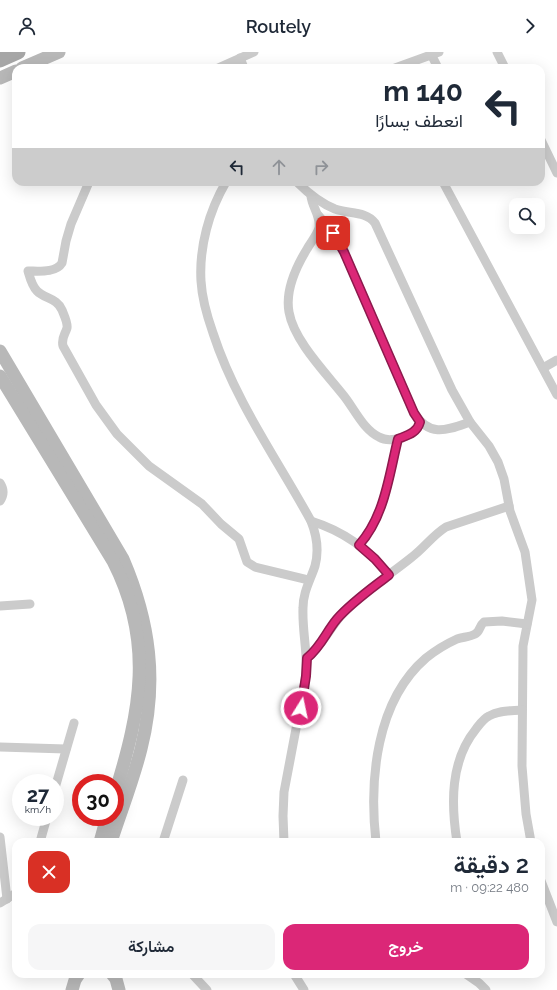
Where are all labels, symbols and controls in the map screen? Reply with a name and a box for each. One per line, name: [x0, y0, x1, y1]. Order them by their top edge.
icon: person: [16, 15, 38, 37]
icon: forward: [519, 15, 541, 37]
text: Routely: [246, 16, 311, 37]
text: 140 m: [383, 75, 463, 108]
icon: left: [477, 80, 529, 132]
text: انعطف يسارًا: [375, 110, 463, 131]
icon: left: [226, 156, 248, 178]
icon: ahead: [268, 156, 290, 178]
icon: right: [310, 156, 332, 178]
map controls: [509, 198, 545, 234]
button: search: [509, 198, 545, 234]
pin: [316, 216, 350, 250]
icon: arrive: [322, 222, 344, 244]
position arrow: [280, 687, 322, 729]
speed limit sign: 30: [72, 774, 124, 826]
text: 27: [27, 783, 49, 807]
text: km/h: [25, 804, 51, 815]
text: 2 دقيقة: [454, 850, 529, 879]
button: close: [28, 851, 70, 893]
text: 480 m · 09:22: [450, 880, 529, 895]
button: مشاركة: [28, 924, 275, 970]
button: خروج: [283, 924, 529, 970]

